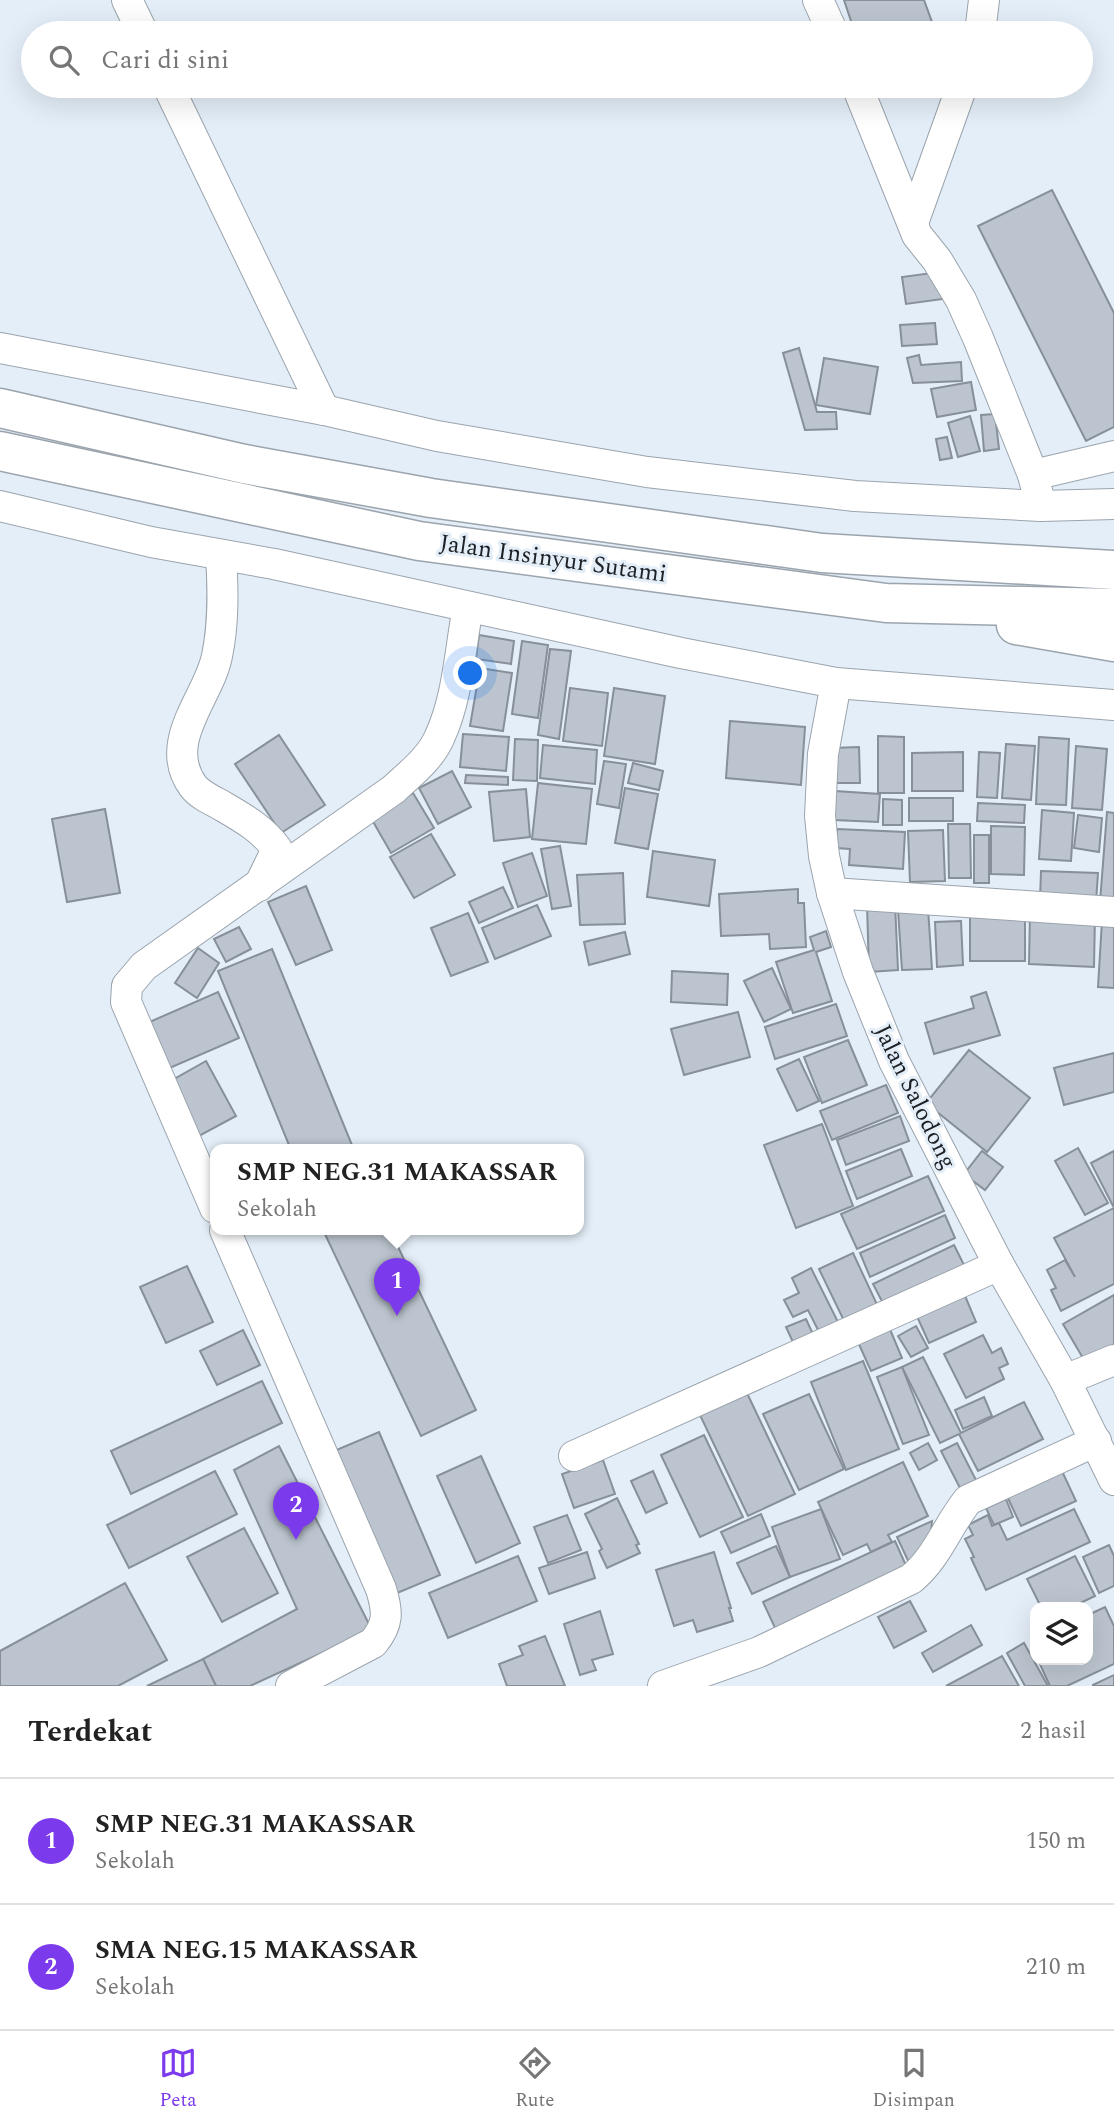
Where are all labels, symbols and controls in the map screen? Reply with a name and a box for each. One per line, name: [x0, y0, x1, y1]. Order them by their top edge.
search box: [21, 21, 1093, 98]
text: Cari di sini: [101, 40, 229, 80]
icon: search: [45, 41, 83, 79]
street label: Jalan Insinyur Sutami: [437, 525, 669, 593]
your location: [453, 656, 487, 690]
street label: Jalan Salodong: [864, 1018, 966, 1176]
popup: [210, 1144, 584, 1235]
text: SMP NEG.31 MAKASSAR: [237, 1152, 557, 1192]
text: Sekolah: [237, 1192, 317, 1227]
pin: 1: [374, 1258, 420, 1316]
pin: 2: [273, 1482, 319, 1540]
map controls: [1030, 1602, 1093, 1665]
button: layers: [1030, 1602, 1093, 1665]
text: Terdekat: [28, 1709, 152, 1755]
text: 2 hasil: [1020, 1714, 1086, 1749]
text: SMP NEG.31 MAKASSAR: [95, 1804, 415, 1844]
text: 1: [45, 1824, 57, 1859]
text: 150 m: [1026, 1824, 1086, 1859]
text: Sekolah: [95, 1844, 175, 1879]
text: SMA NEG.15 MAKASSAR: [95, 1930, 417, 1970]
text: 2: [45, 1950, 57, 1985]
text: 210 m: [1026, 1950, 1086, 1985]
text: Sekolah: [95, 1970, 175, 2005]
tab: Peta: [159, 2044, 197, 2115]
tab: Rute: [515, 2044, 554, 2115]
tab: Disimpan: [873, 2044, 955, 2115]

